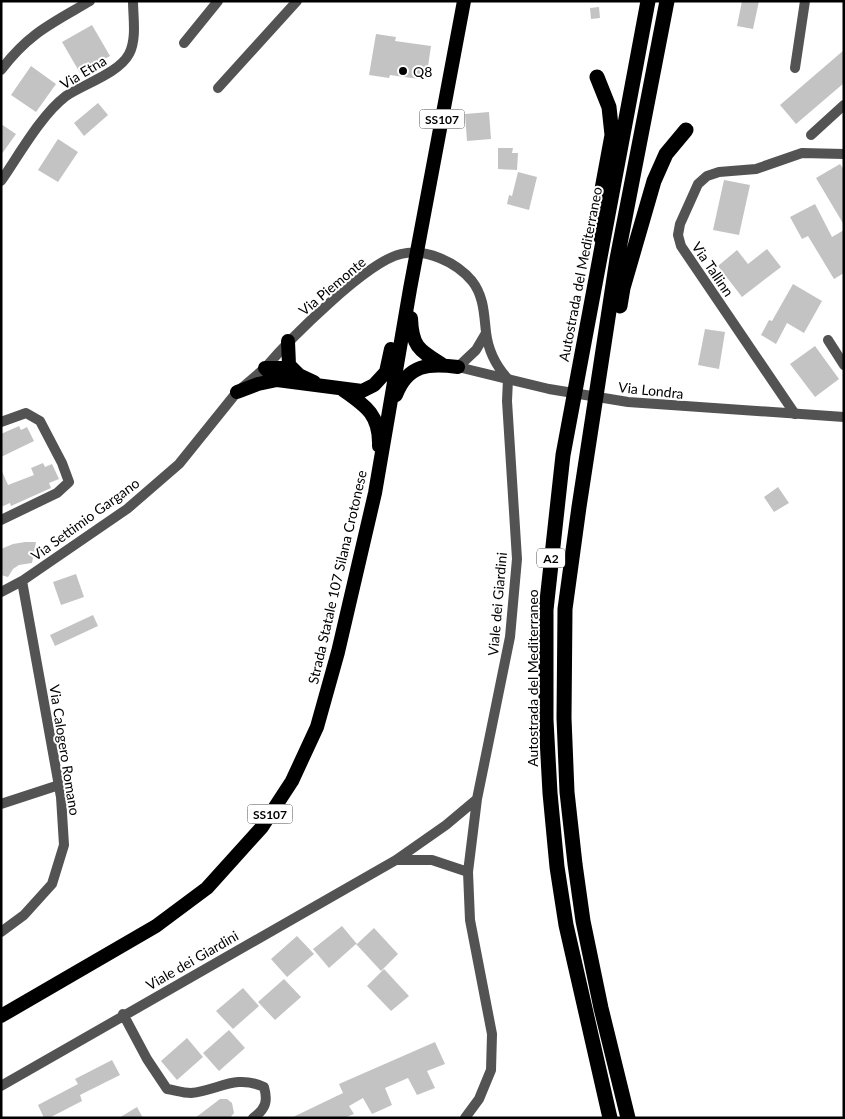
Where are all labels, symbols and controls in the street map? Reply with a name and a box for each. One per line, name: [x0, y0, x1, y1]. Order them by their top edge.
street label: Via Etna: [57, 52, 109, 92]
place label: Q8: [413, 63, 432, 80]
marker: Q8: [397, 65, 409, 77]
road number: SS107: [420, 110, 464, 128]
street label: Autostrada del Mediterraneo: [555, 185, 605, 363]
street label: Via Tallinn: [689, 238, 737, 300]
street label: Via Piemonte: [295, 253, 369, 319]
street label: Via Londra: [617, 378, 685, 402]
street label: Strada Statale 107 Silana Crotonese: [304, 468, 370, 686]
street label: Via Settimio Gargano: [28, 474, 143, 564]
road number: A2: [537, 548, 565, 568]
street label: Viale dei Giardini: [484, 551, 510, 657]
street label: Autostrada del Mediterraneo: [524, 589, 541, 767]
street label: Via Calogero Romano: [46, 683, 84, 817]
road number: SS107: [248, 804, 292, 824]
street label: Viale dei Giardini: [143, 927, 241, 993]

